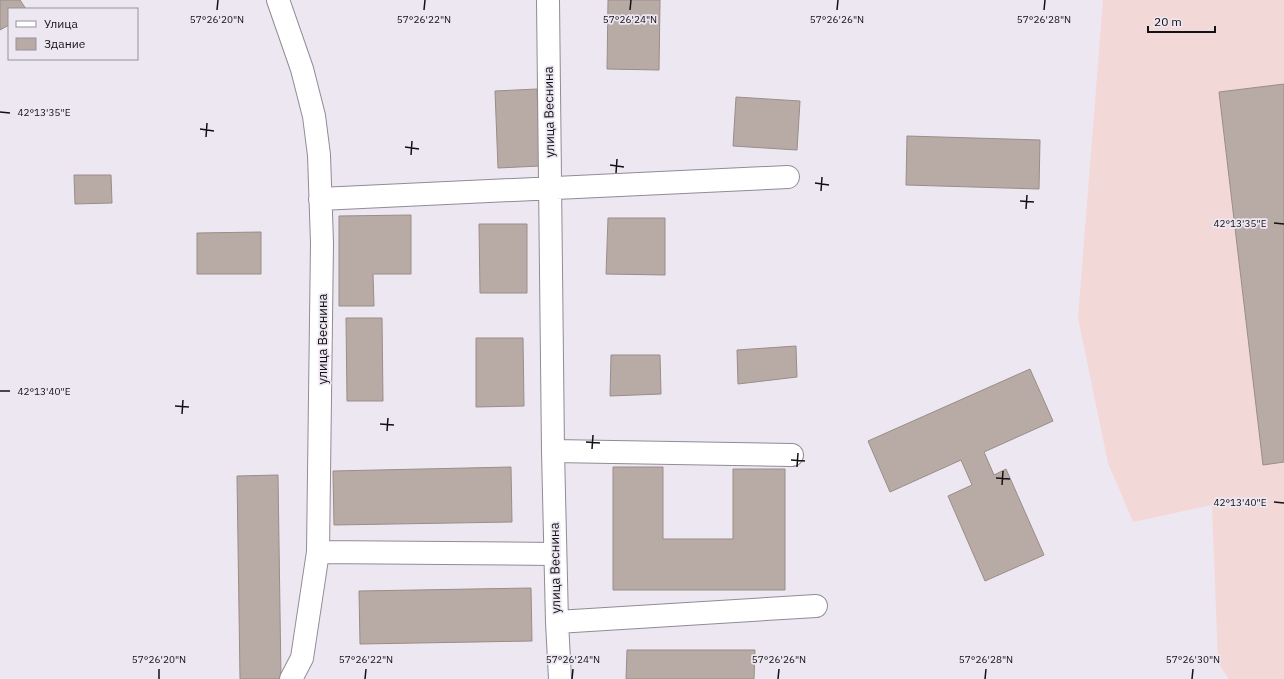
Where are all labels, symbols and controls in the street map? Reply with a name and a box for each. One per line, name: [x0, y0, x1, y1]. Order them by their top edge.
legend: [8, 8, 138, 60]
scale bar: [1148, 8, 1215, 34]
text: 57°26'20"N: [190, 13, 244, 26]
text: 57°26'22"N: [397, 13, 451, 26]
text: 57°26'24"N: [603, 13, 657, 26]
text: 57°26'26"N: [810, 13, 864, 26]
text: 57°26'28"N: [1017, 13, 1071, 26]
text: 20 m: [1154, 14, 1182, 29]
text: Улица: [44, 16, 78, 31]
text: Здание: [44, 36, 86, 51]
street label: улица Веснина: [540, 66, 558, 158]
text: 42°13'35"E: [17, 106, 71, 119]
text: 42°13'35"E: [1213, 217, 1267, 230]
street label: улица Веснина: [314, 293, 331, 385]
text: 42°13'40"E: [17, 385, 71, 398]
text: 42°13'40"E: [1213, 496, 1267, 509]
street label: улица Веснина: [546, 522, 564, 614]
text: 57°26'20"N: [132, 653, 186, 666]
text: 57°26'22"N: [339, 653, 393, 666]
text: 57°26'24"N: [546, 653, 600, 666]
text: 57°26'26"N: [752, 653, 806, 666]
text: 57°26'28"N: [959, 653, 1013, 666]
text: 57°26'30"N: [1166, 653, 1220, 666]

